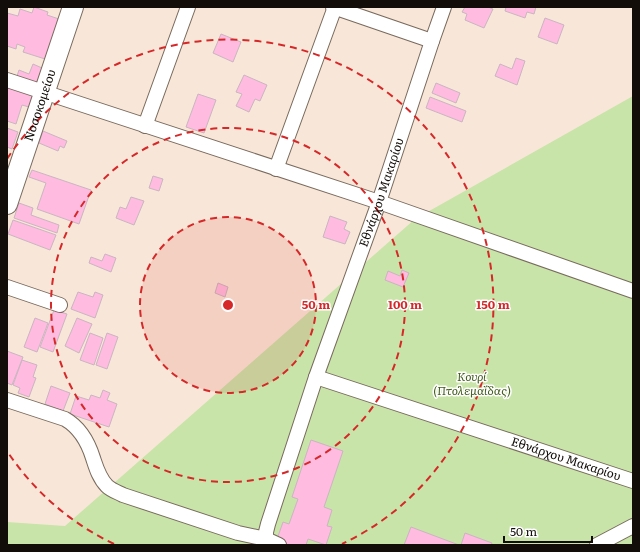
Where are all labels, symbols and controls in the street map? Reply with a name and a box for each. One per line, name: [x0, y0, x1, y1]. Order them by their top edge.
street label: Νοσοκομείου: [19, 67, 60, 144]
street label: Εθνάρχου Μακαρίου: [354, 135, 408, 249]
text: 50 m: [302, 295, 330, 313]
text: 100 m: [388, 295, 422, 313]
text: 150 m: [476, 295, 510, 313]
centre of rings: [221, 298, 235, 312]
park label: Κουρί (Πτολεμαΐδας): [433, 367, 511, 399]
street label: Εθνάρχου Μακαρίου: [509, 432, 623, 484]
scale bar: [504, 518, 592, 544]
text: 50 m: [510, 522, 537, 540]

